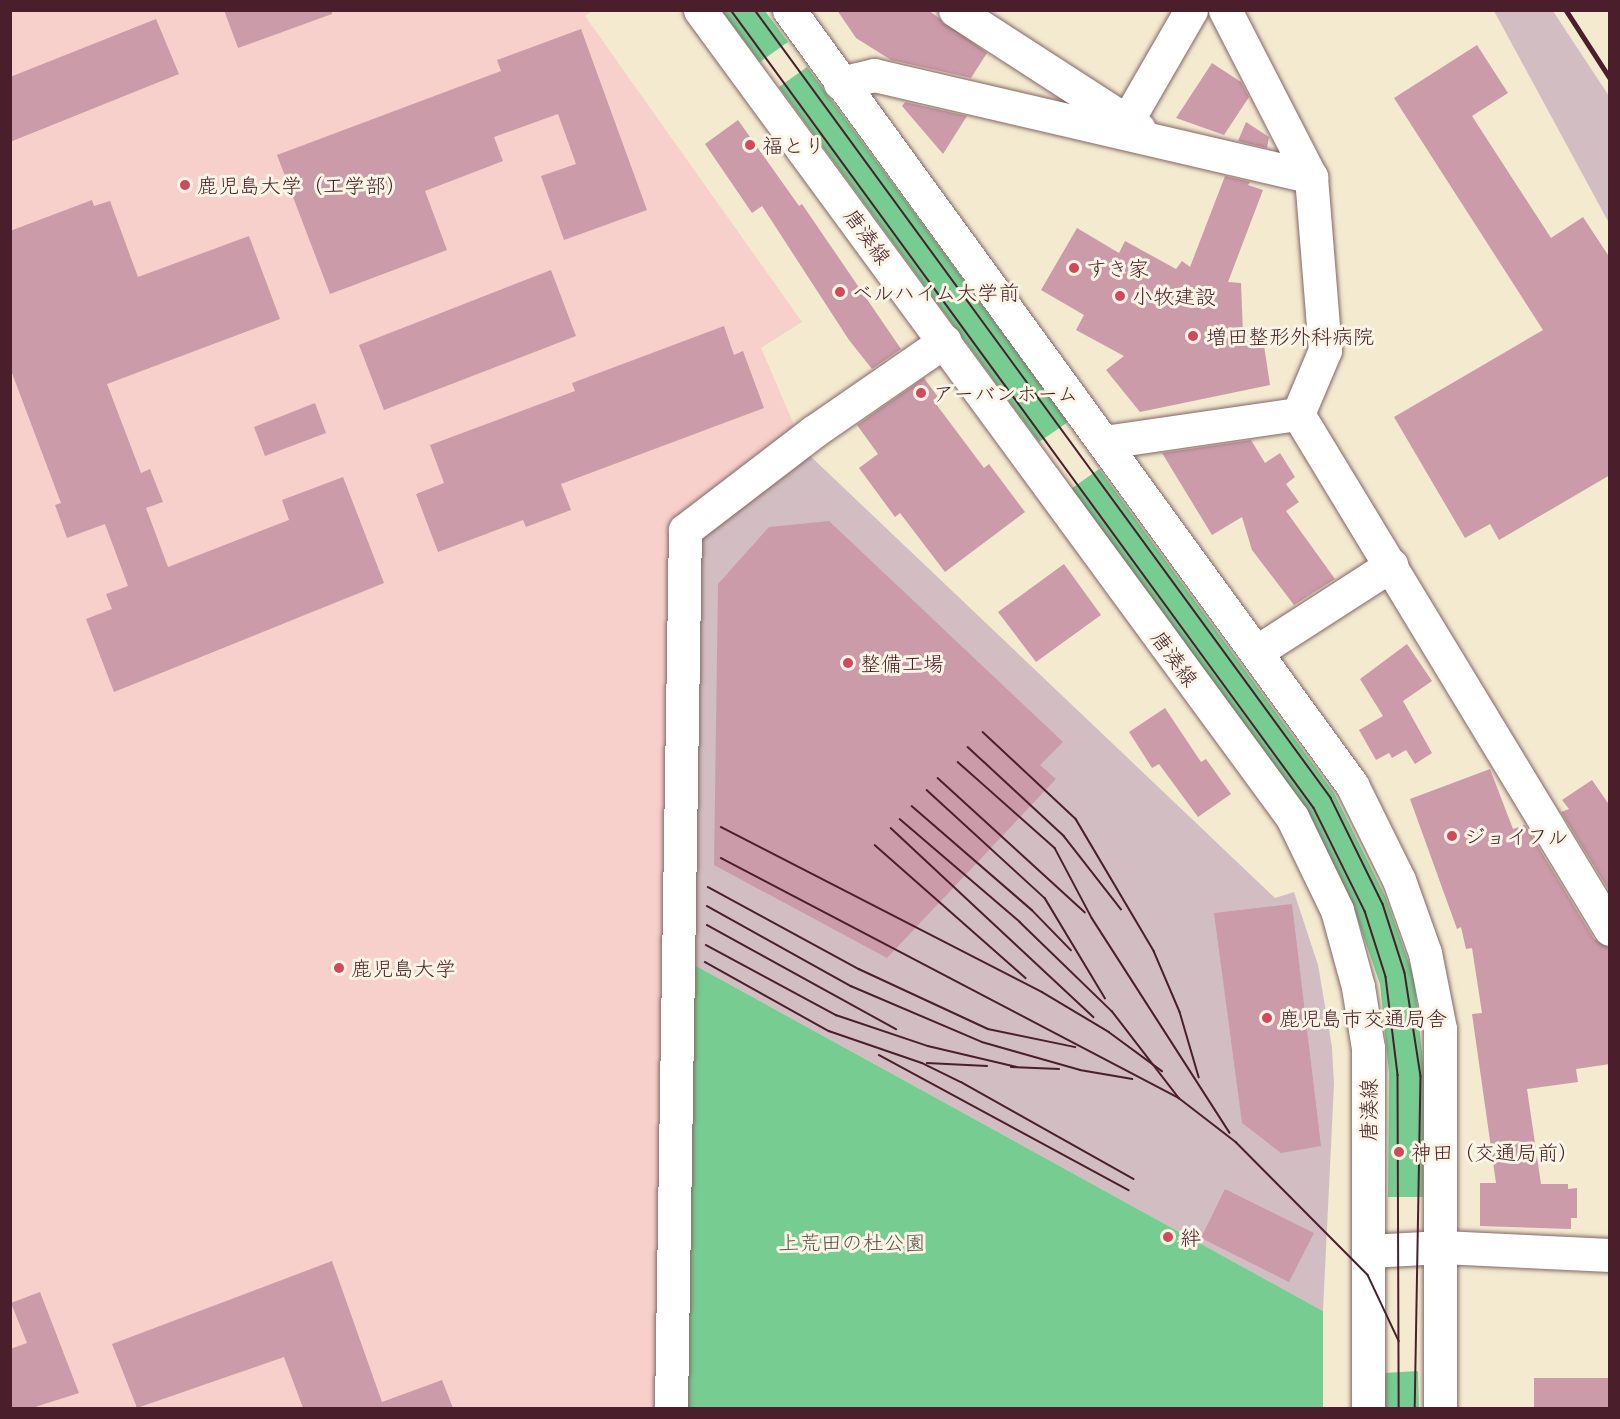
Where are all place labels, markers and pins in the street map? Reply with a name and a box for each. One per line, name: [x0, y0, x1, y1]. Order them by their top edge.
place label: 福とり: [762, 132, 825, 158]
marker: 福とり: [743, 138, 757, 152]
place label: 鹿児島大学（工学部）: [197, 172, 407, 198]
marker: 鹿児島大学（工学部）: [178, 178, 192, 192]
place label: すき家: [1086, 255, 1149, 281]
marker: すき家: [1067, 261, 1081, 275]
place label: ベルハイム大学前: [852, 279, 1020, 305]
place label: 小牧建設: [1132, 283, 1216, 309]
marker: ベルハイム大学前: [833, 285, 847, 299]
marker: 小牧建設: [1113, 289, 1127, 303]
place label: 増田整形外科病院: [1206, 323, 1374, 349]
marker: 増田整形外科病院: [1184, 327, 1202, 345]
place label: アーバンホーム: [933, 380, 1079, 406]
marker: アーバンホーム: [914, 386, 928, 400]
place label: 整備工場: [860, 650, 944, 676]
marker: 整備工場: [841, 656, 855, 670]
place label: ジョイフル: [1464, 823, 1569, 849]
marker: ジョイフル: [1445, 829, 1459, 843]
place label: 鹿児島大学: [351, 955, 456, 981]
marker: 鹿児島大学: [332, 961, 346, 975]
place label: 鹿児島市交通局舎: [1279, 1005, 1447, 1031]
marker: 鹿児島市交通局舎: [1260, 1011, 1274, 1025]
place label: 神田（交通局前）: [1411, 1139, 1579, 1165]
marker: 神田（交通局前）: [1392, 1145, 1406, 1159]
place label: 絆: [1180, 1224, 1201, 1250]
marker: 絆: [1161, 1230, 1175, 1244]

